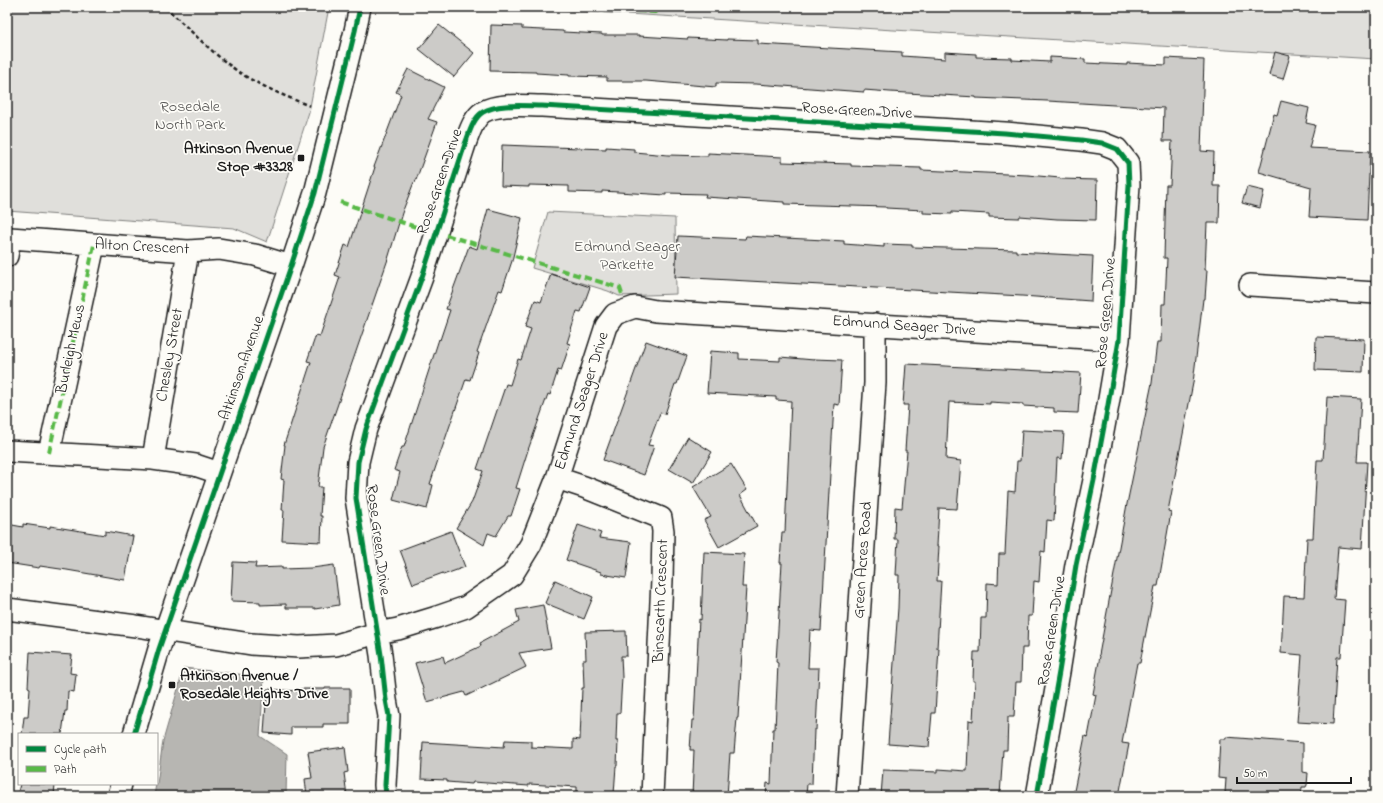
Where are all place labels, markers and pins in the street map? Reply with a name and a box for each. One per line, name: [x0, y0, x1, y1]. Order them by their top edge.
place label: Atkinson Avenue Stop #3328: [184, 137, 294, 179]
marker: Atkinson Avenue Stop #3328: [296, 153, 306, 163]
place label: Atkinson Avenue / Rosedale Heights Drive: [179, 664, 329, 707]
marker: Atkinson Avenue / Rosedale Heights Drive: [167, 680, 177, 690]

